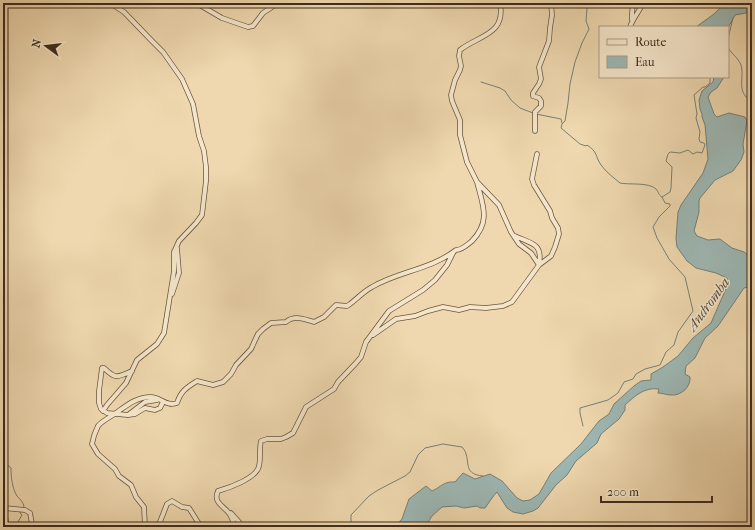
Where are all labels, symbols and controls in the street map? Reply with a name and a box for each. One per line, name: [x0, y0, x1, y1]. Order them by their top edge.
north arrow: [26, 26, 66, 66]
legend: [599, 26, 729, 78]
text: Route: [635, 35, 667, 49]
text: N: [29, 37, 44, 49]
text: Eau: [635, 55, 655, 69]
water label: Andromba: [682, 274, 733, 336]
scale bar: [601, 478, 712, 504]
text: 200 m: [607, 485, 639, 499]

